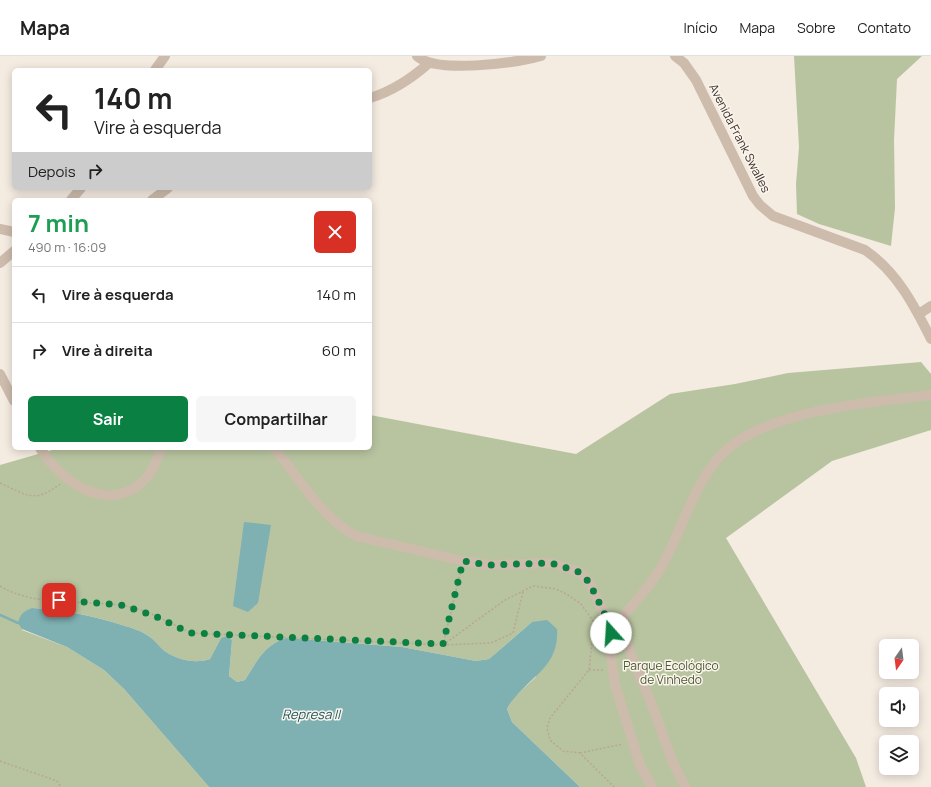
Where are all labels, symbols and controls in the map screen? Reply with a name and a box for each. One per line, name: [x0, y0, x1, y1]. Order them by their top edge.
text: Mapa: [20, 15, 70, 41]
text: Início: [684, 18, 717, 37]
text: Mapa: [739, 18, 775, 37]
text: Sobre: [797, 18, 835, 37]
text: Contato: [857, 18, 911, 37]
text: 140 m: [94, 79, 173, 117]
street label: Avenida Frank Swalles: [705, 81, 775, 195]
icon: left: [28, 84, 80, 136]
text: Vire à esquerda: [94, 115, 222, 139]
icon: right: [84, 160, 106, 182]
text: Depois: [28, 161, 76, 182]
text: 7 min: [28, 206, 89, 239]
button: close: [314, 211, 356, 253]
text: 490 m · 16:09: [28, 238, 106, 256]
icon: left: [28, 284, 50, 306]
text: Vire à esquerda: [62, 284, 174, 305]
text: 140 m: [316, 284, 356, 305]
icon: right: [28, 340, 50, 362]
text: Vire à direita: [62, 340, 153, 361]
text: 60 m: [322, 340, 356, 361]
button: Sair: [28, 396, 188, 442]
button: Compartilhar: [196, 396, 356, 442]
pin: [42, 583, 76, 617]
icon: arrive: [48, 589, 70, 611]
position arrow: [590, 612, 632, 654]
north arrow: [879, 639, 919, 679]
map controls: [879, 639, 919, 775]
park label: Parque Ecológico de Vinhedo: [623, 657, 719, 688]
button: sound: [879, 687, 919, 727]
water label: Represa II: [282, 705, 342, 723]
button: layers: [879, 735, 919, 775]

